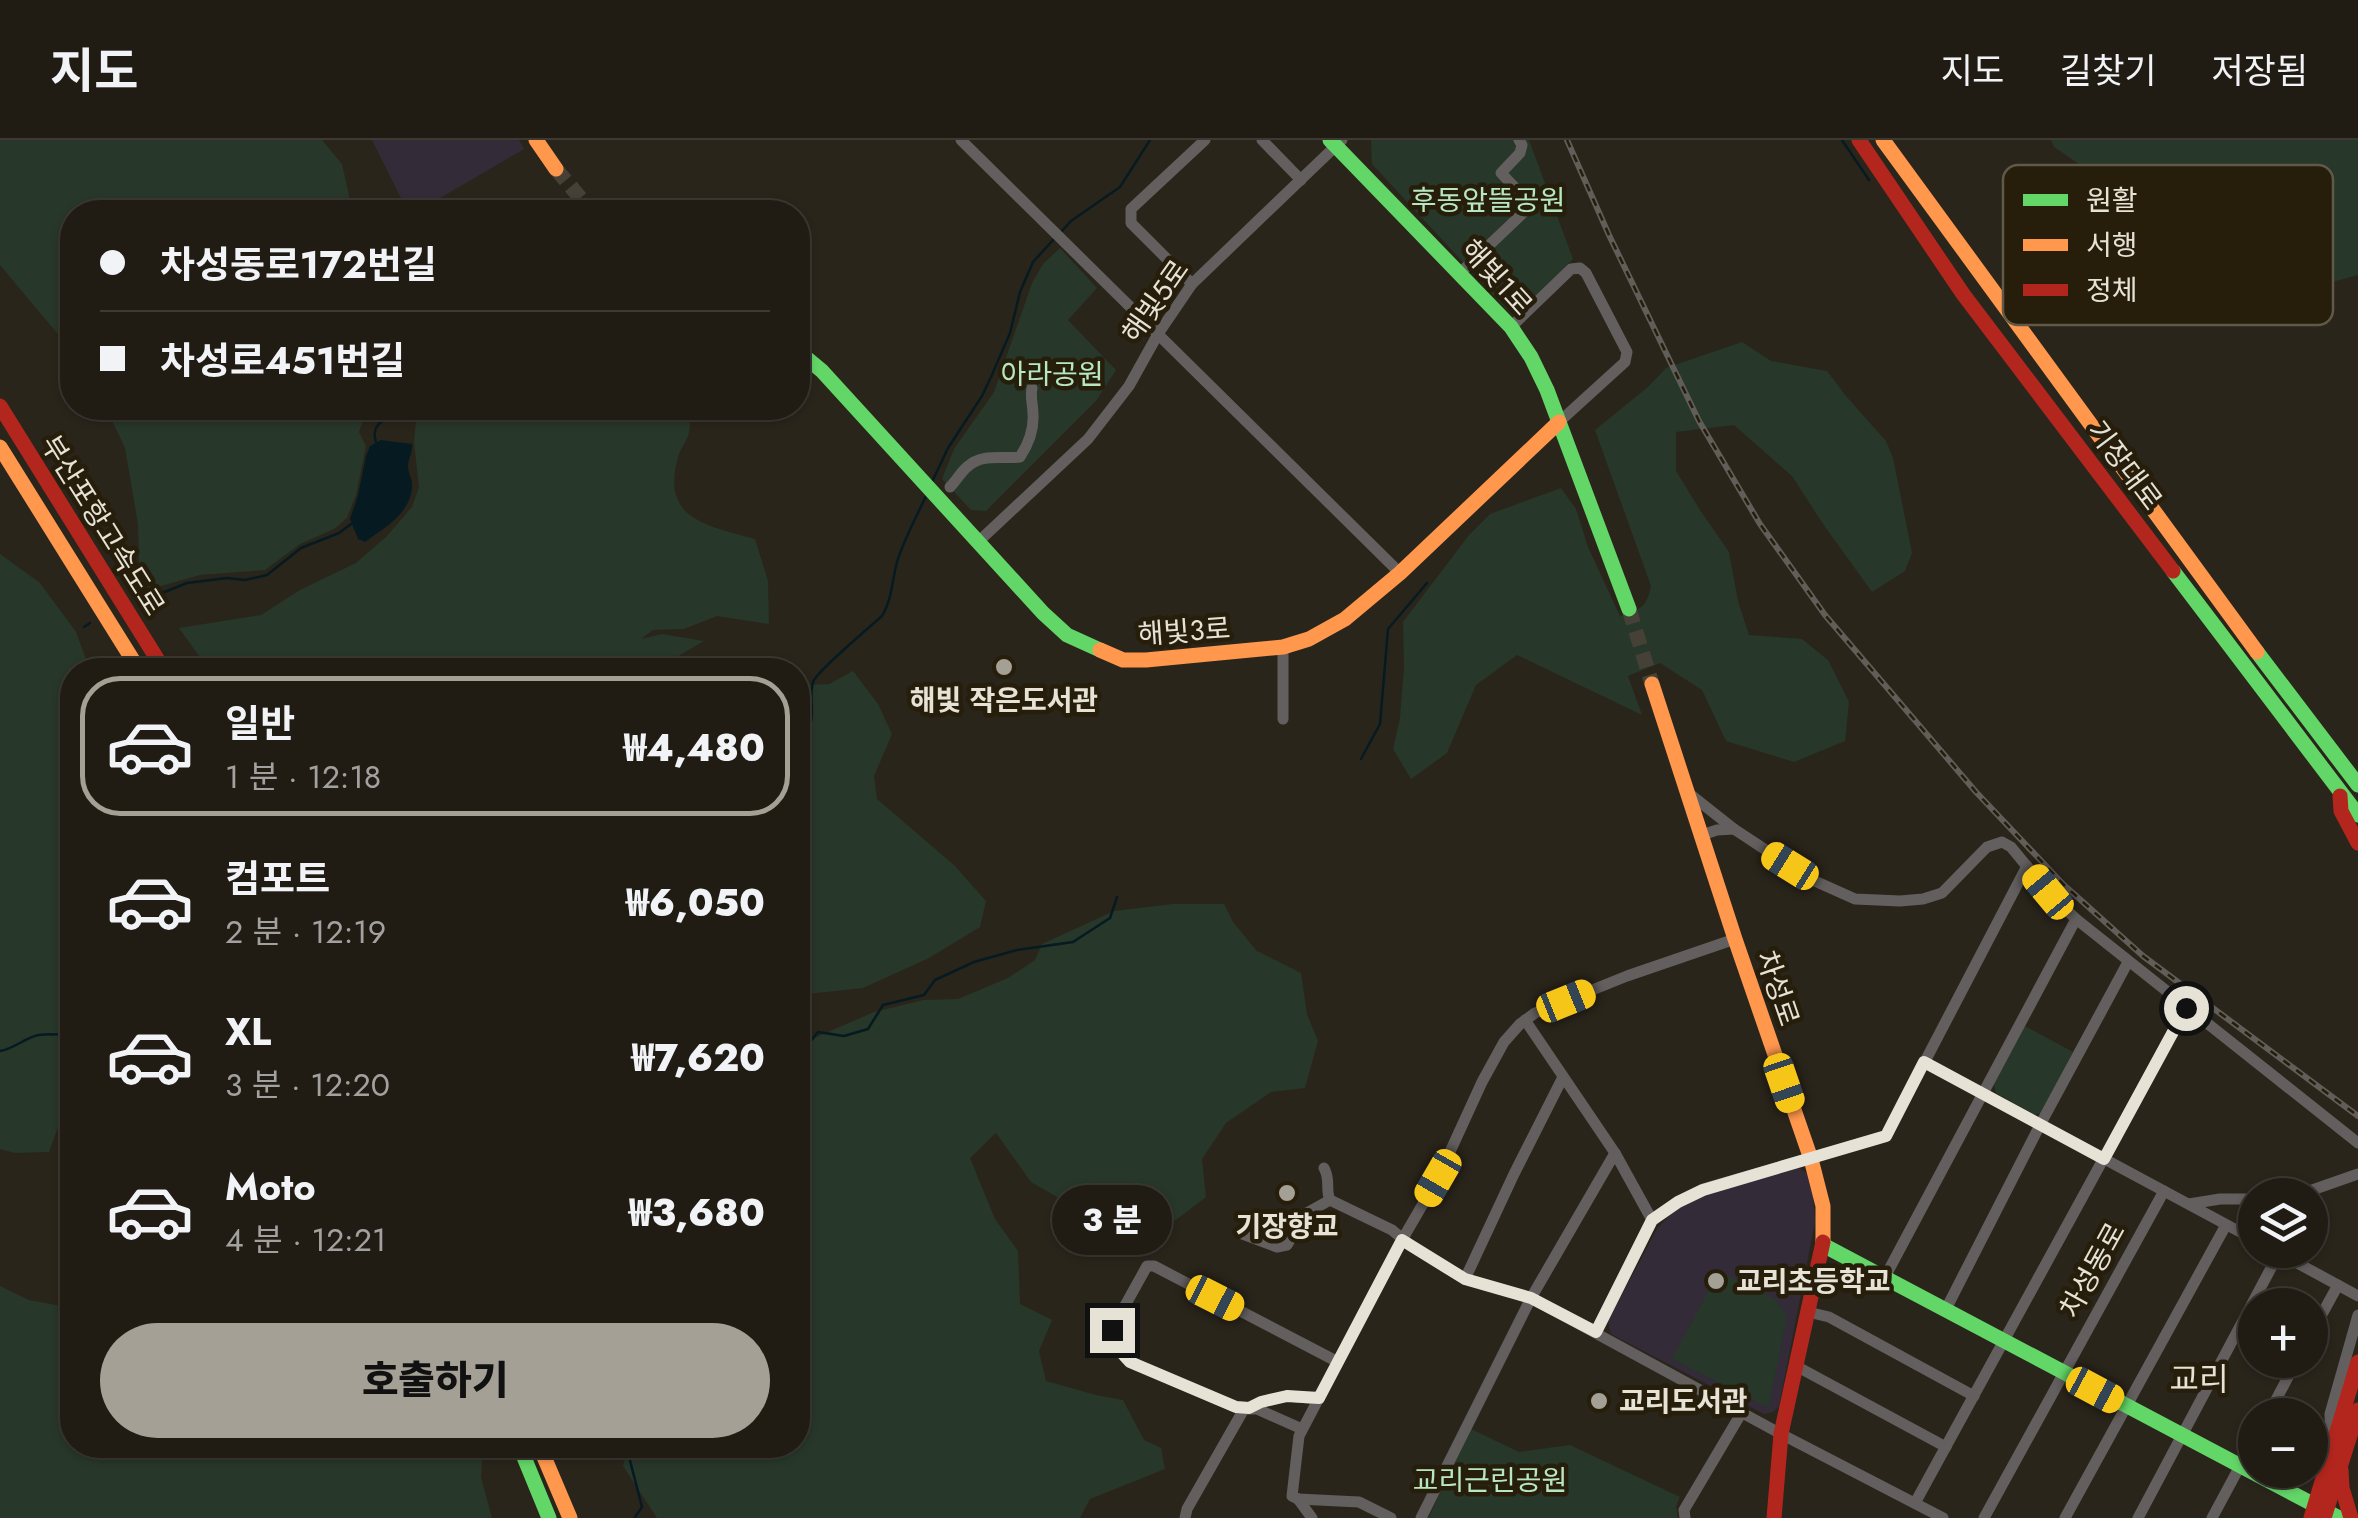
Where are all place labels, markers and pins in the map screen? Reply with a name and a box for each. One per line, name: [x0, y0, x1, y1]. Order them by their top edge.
marker: 해빛 작은도서관: [993, 656, 1015, 678]
place label: 해빛 작은도서관: [910, 680, 1098, 721]
marker: 기장향교: [1276, 1182, 1298, 1204]
place label: 기장향교: [1235, 1206, 1339, 1247]
place label: 교리초등학교: [1736, 1261, 1891, 1302]
marker: 교리초등학교: [1705, 1270, 1727, 1292]
place label: 교리도서관: [1619, 1381, 1748, 1422]
marker: 교리도서관: [1588, 1390, 1610, 1412]

